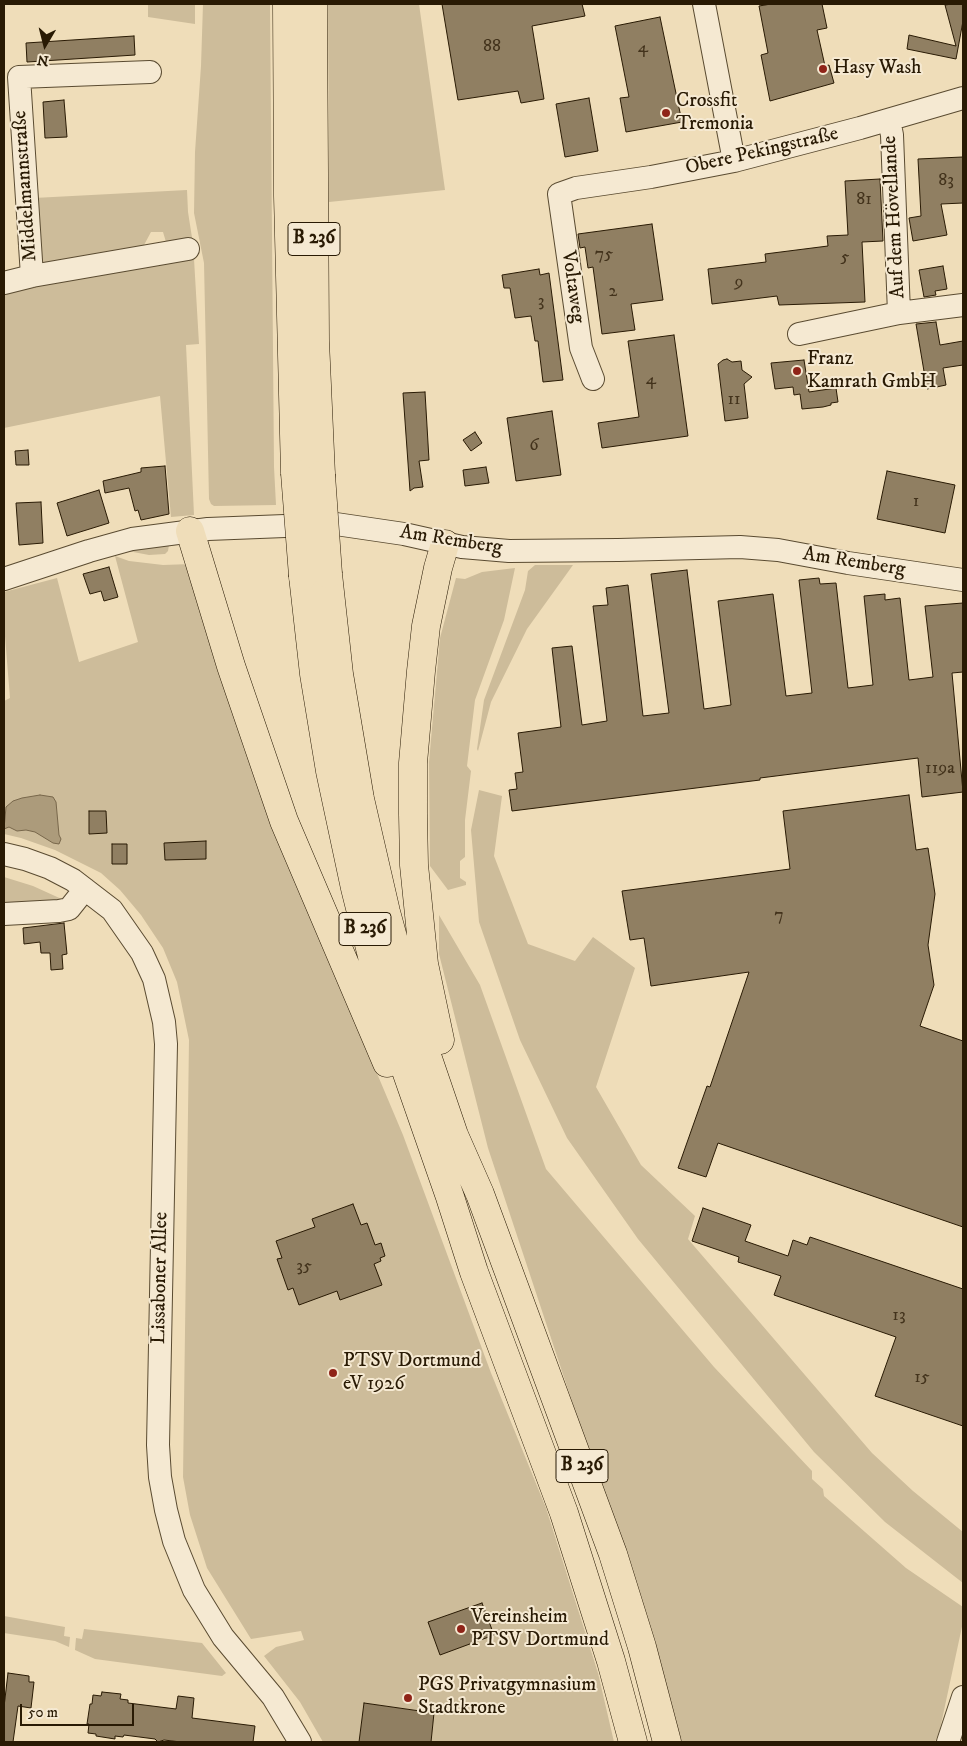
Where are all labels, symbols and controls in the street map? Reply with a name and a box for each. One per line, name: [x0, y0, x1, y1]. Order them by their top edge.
north arrow: [20, 20, 70, 70]
house number: 88: [483, 36, 501, 58]
house number: 4: [638, 37, 648, 59]
text: N: [36, 50, 50, 70]
place label: Hasy Wash: [833, 57, 922, 81]
marker: Hasy Wash: [817, 63, 829, 75]
place label: Crossfit Tremonia: [676, 90, 754, 137]
marker: Crossfit Tremonia: [660, 107, 672, 119]
street label: Middelmannstraße: [9, 110, 43, 262]
street label: Obere Pekingstraße: [683, 123, 841, 181]
street label: Auf dem Hövellande: [879, 135, 911, 299]
house number: 83: [938, 170, 954, 192]
house number: 81: [856, 189, 872, 211]
road number: B 236: [288, 222, 340, 255]
house number: 75: [595, 244, 613, 266]
house number: 5: [841, 247, 849, 269]
street label: Voltaweg: [555, 249, 589, 325]
house number: 9: [735, 272, 743, 294]
house number: 2: [609, 281, 617, 303]
house number: 3: [538, 291, 544, 313]
place label: Franz Kamrath GmbH: [807, 348, 937, 395]
marker: Franz Kamrath GmbH: [791, 365, 803, 377]
house number: 4: [646, 369, 656, 391]
house number: 11: [727, 389, 741, 411]
house number: 6: [529, 435, 539, 457]
house number: 1: [913, 491, 919, 513]
street label: Am Remberg: [398, 521, 504, 561]
street label: Am Remberg: [801, 543, 907, 583]
house number: 119a: [925, 758, 955, 780]
house number: 7: [774, 905, 784, 927]
road number: B 236: [339, 912, 391, 946]
street label: Lissaboner Allee: [148, 1212, 174, 1344]
house number: 35: [296, 1256, 312, 1278]
house number: 13: [892, 1305, 906, 1327]
place label: PTSV Dortmund eV 1926: [343, 1350, 481, 1397]
marker: PTSV Dortmund eV 1926: [327, 1367, 339, 1379]
house number: 15: [914, 1367, 930, 1389]
road number: B 236: [556, 1450, 608, 1482]
place label: Vereinsheim PTSV Dortmund: [471, 1606, 609, 1653]
marker: Vereinsheim PTSV Dortmund: [455, 1623, 467, 1635]
place label: PGS Privatgymnasium Stadtkrone: [418, 1674, 596, 1721]
marker: PGS Privatgymnasium Stadtkrone: [402, 1692, 414, 1704]
scale bar: [22, 1694, 136, 1726]
text: 50 m: [28, 1703, 58, 1722]

